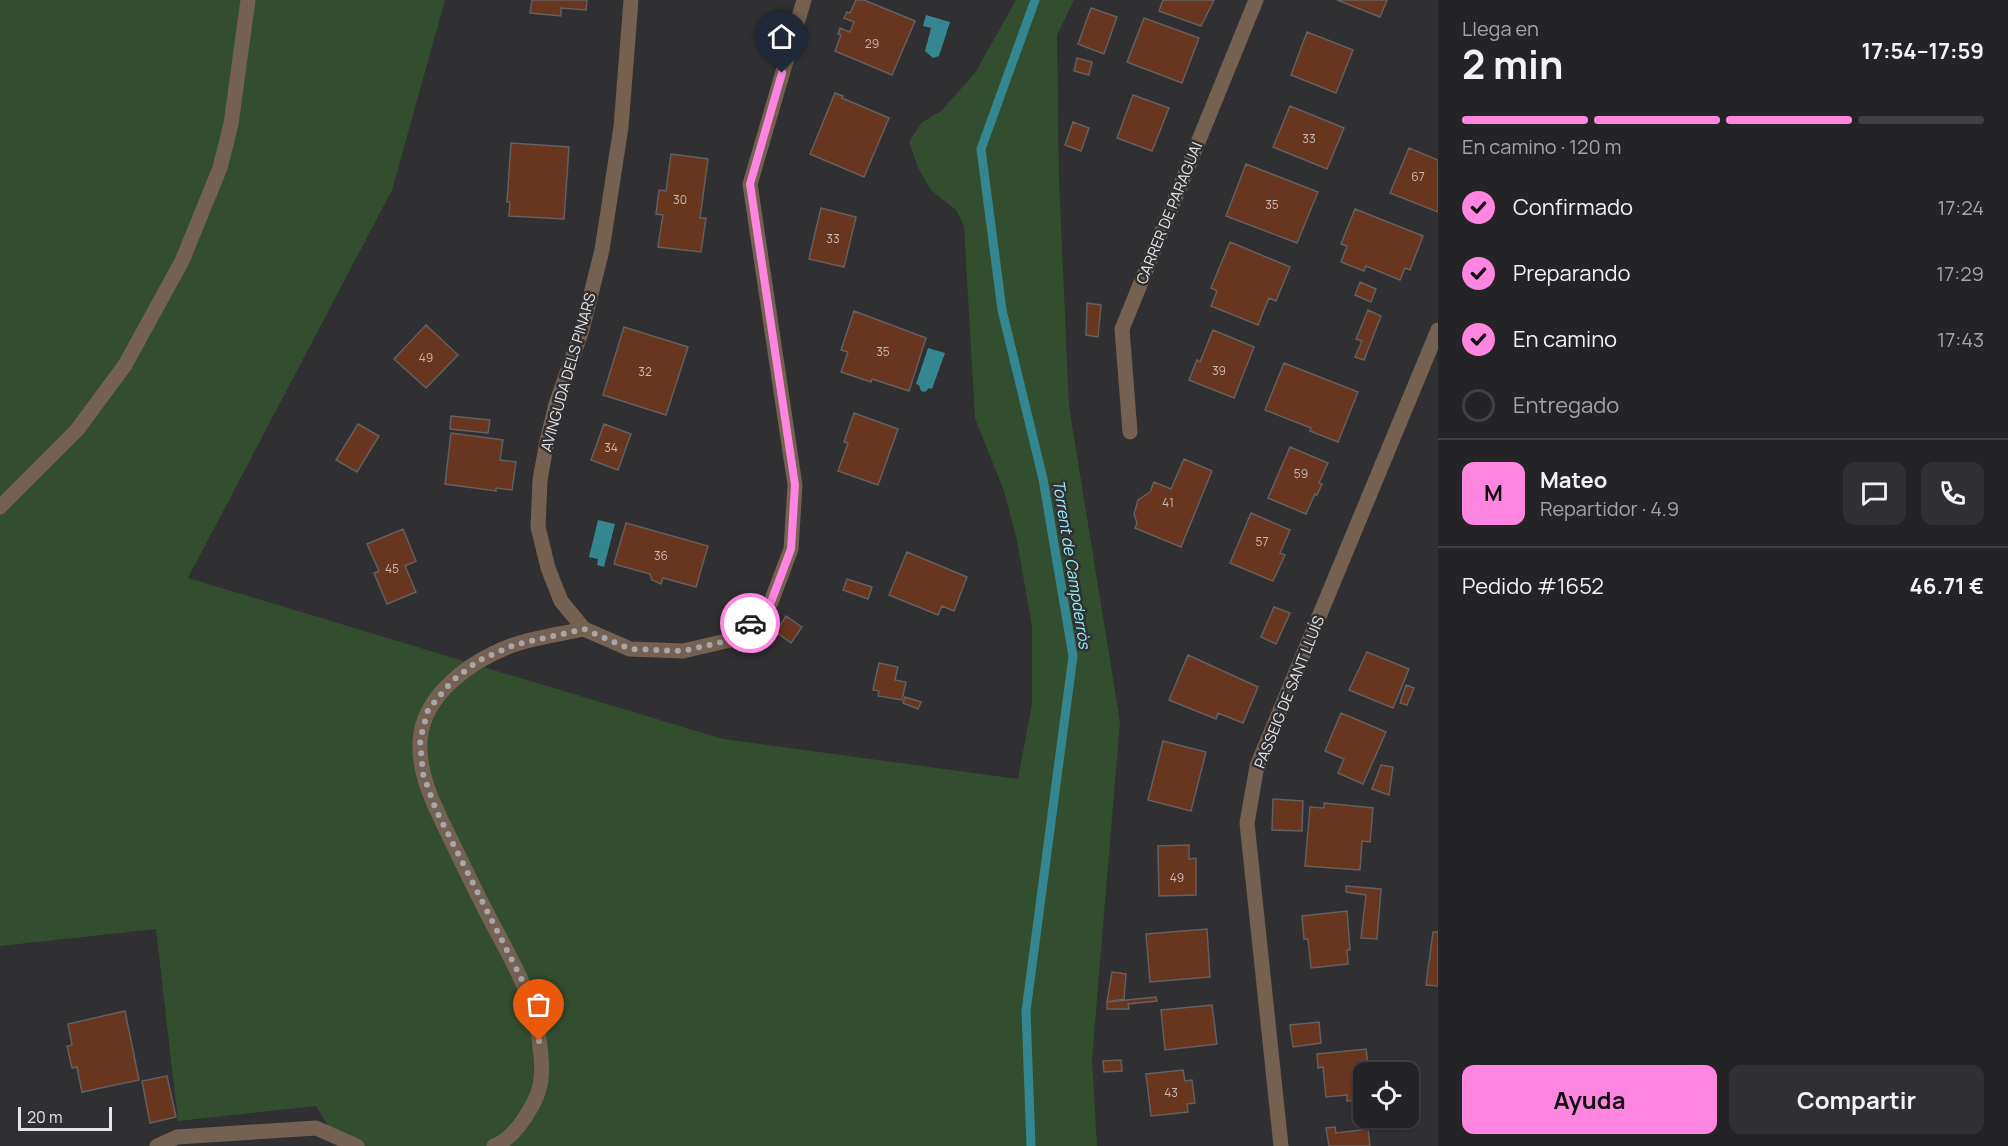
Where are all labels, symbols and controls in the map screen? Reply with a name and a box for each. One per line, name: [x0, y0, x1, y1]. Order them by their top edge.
pin: [756, 11, 807, 73]
text: Llega en: [1462, 15, 1539, 42]
icon: home: [765, 20, 798, 53]
house number: 29: [865, 35, 879, 52]
text: 17:54–17:59: [1862, 36, 1984, 66]
text: 2 min: [1462, 37, 1563, 91]
house number: 33: [1302, 130, 1316, 147]
text: En camino · 120 m: [1462, 133, 1622, 160]
street label: CARRER DE PARAGUAI: [1131, 139, 1207, 287]
house number: 67: [1411, 168, 1425, 185]
house number: 30: [673, 191, 687, 208]
icon: check: [1462, 191, 1495, 224]
text: Confirmado: [1513, 192, 1633, 222]
text: 17:24: [1937, 194, 1984, 221]
house number: 35: [1265, 196, 1279, 213]
house number: 33: [826, 230, 840, 247]
icon: check: [1462, 257, 1495, 290]
text: Preparando: [1513, 258, 1631, 288]
text: 17:29: [1936, 260, 1984, 287]
street label: AVINGUDA DELS PINARS: [535, 290, 601, 454]
icon: check: [1462, 323, 1495, 356]
text: En camino: [1513, 324, 1617, 354]
text: 17:43: [1937, 326, 1984, 353]
house number: 35: [876, 343, 890, 360]
house number: 49: [419, 349, 433, 366]
house number: 39: [1212, 362, 1226, 379]
house number: 32: [638, 363, 652, 380]
text: Entregado: [1513, 390, 1619, 420]
house number: 34: [604, 439, 618, 456]
button: chat: [1843, 462, 1906, 525]
button: phone: [1921, 462, 1984, 525]
house number: 59: [1294, 465, 1308, 482]
text: Mateo: [1540, 465, 1607, 495]
water label: Torrent de Campderròs: [1048, 478, 1096, 652]
text: M: [1484, 478, 1503, 508]
house number: 41: [1162, 494, 1174, 511]
text: Repartidor · 4.9: [1540, 495, 1679, 522]
house number: 57: [1256, 533, 1268, 550]
house number: 36: [654, 547, 668, 564]
house number: 45: [385, 560, 399, 577]
text: Pedido #1652: [1462, 571, 1604, 601]
text: 46.71 €: [1909, 571, 1984, 601]
courier: [720, 593, 780, 653]
icon: car: [734, 607, 767, 640]
street label: PASSEIG DE SANT LLUÍS: [1249, 613, 1329, 771]
house number: 49: [1170, 869, 1184, 886]
pin: [513, 979, 564, 1041]
icon: bag: [522, 988, 555, 1021]
map controls: [1353, 1062, 1419, 1128]
button: locate: [1353, 1062, 1419, 1128]
button: Ayuda: [1462, 1065, 1717, 1134]
button: Compartir: [1729, 1065, 1984, 1134]
house number: 43: [1164, 1084, 1178, 1101]
scale bar: [18, 1104, 112, 1132]
text: 20 m: [27, 1106, 63, 1128]

